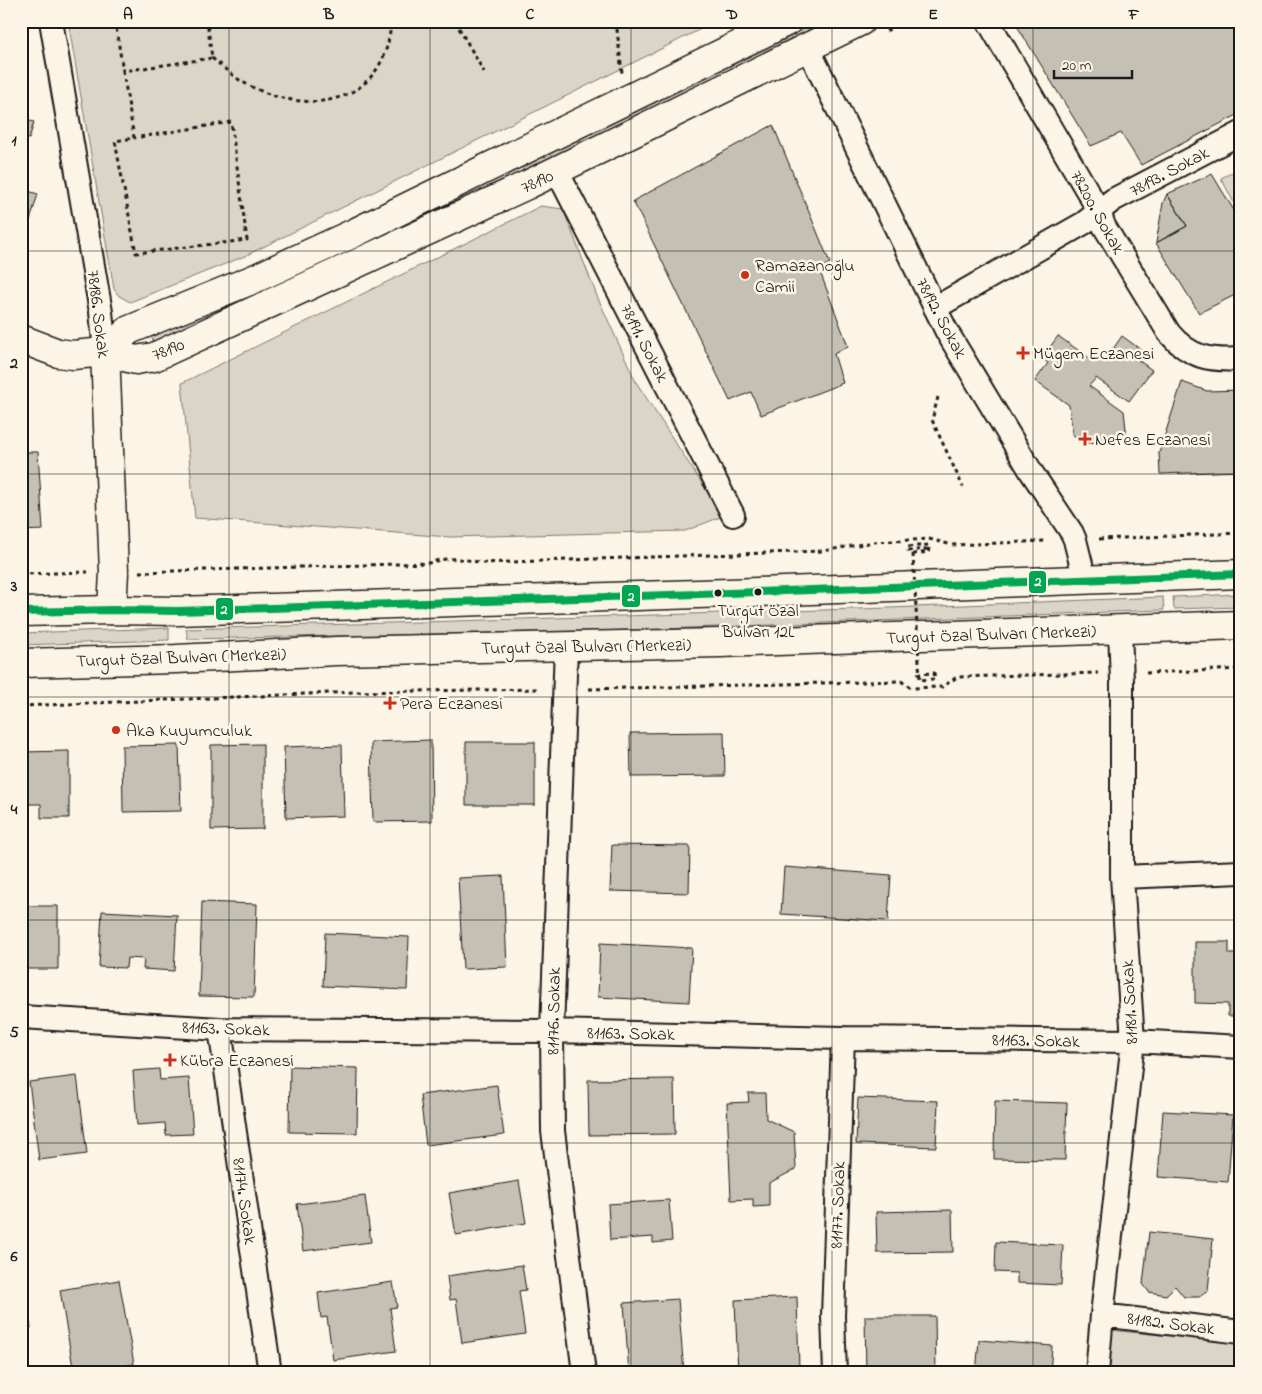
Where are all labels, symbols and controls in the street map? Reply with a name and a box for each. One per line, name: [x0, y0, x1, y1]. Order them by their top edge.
text: A: [123, 3, 133, 27]
text: B: [323, 3, 335, 27]
text: C: [526, 3, 535, 27]
text: D: [725, 3, 738, 27]
text: E: [928, 3, 938, 27]
text: F: [1128, 3, 1140, 27]
scale bar: [1054, 48, 1132, 80]
text: 20 m: [1062, 55, 1092, 77]
text: 1: [11, 129, 17, 153]
street label: 78193. Sokak: [1126, 141, 1214, 205]
street label: 78190: [517, 164, 559, 202]
street label: 78200. Sokak: [1062, 166, 1130, 260]
place label: Ramazanoğlu Camii: [755, 254, 855, 301]
street label: 78186. Sokak: [79, 269, 115, 360]
marker: Ramazanoğlu Camii: [739, 269, 751, 281]
street label: 78192. Sokak: [908, 274, 972, 364]
street label: 78191. Sokak: [612, 300, 674, 388]
street label: 78190: [149, 333, 189, 369]
place label: Mügem Eczanesi: [1033, 342, 1154, 369]
marker: Mügem Eczanesi: [1017, 347, 1029, 359]
text: 2: [9, 352, 18, 376]
place label: Nefes Eczanesi: [1095, 428, 1211, 454]
marker: Nefes Eczanesi: [1079, 433, 1091, 445]
line badge: 2: [1028, 570, 1047, 594]
text: 2: [1034, 572, 1042, 593]
text: 3: [10, 575, 18, 599]
line badge: 2: [621, 584, 641, 608]
text: 2: [627, 587, 635, 608]
marker: Turgut Özal Bulvarı 12L: [753, 587, 763, 597]
unlabelled marker: [713, 588, 723, 598]
line badge: 2: [215, 597, 234, 621]
place label: Turgut Özal Bulvarı 12L: [717, 599, 799, 645]
text: 2: [220, 600, 228, 621]
street label: Turgut Özal Bulvarı (Merkezi): [886, 619, 1097, 654]
street label: Turgut Özal Bulvarı (Merkezi): [481, 633, 691, 664]
street label: Turgut Özal Bulvarı (Merkezi): [76, 642, 287, 677]
place label: Pera Eczanesi: [400, 692, 503, 718]
marker: Pera Eczanesi: [384, 697, 396, 709]
place label: Aka Kuyumculuk: [126, 719, 252, 745]
marker: Aka Kuyumculuk: [110, 724, 122, 736]
text: 4: [10, 798, 18, 822]
street label: 81181. Sokak: [1116, 959, 1146, 1045]
street label: 81176. Sokak: [541, 967, 569, 1055]
street label: 81163. Sokak: [182, 1015, 270, 1045]
text: 5: [9, 1021, 19, 1045]
street label: 81163. Sokak: [587, 1021, 675, 1049]
street label: 81163. Sokak: [992, 1028, 1080, 1056]
place label: Kübra Eczanesi: [180, 1049, 294, 1075]
marker: Kübra Eczanesi: [164, 1054, 176, 1066]
street label: 81174. Sokak: [224, 1156, 262, 1246]
street label: 81177. Sokak: [824, 1161, 854, 1249]
text: 6: [9, 1245, 18, 1269]
street label: 81182. Sokak: [1126, 1307, 1216, 1343]

